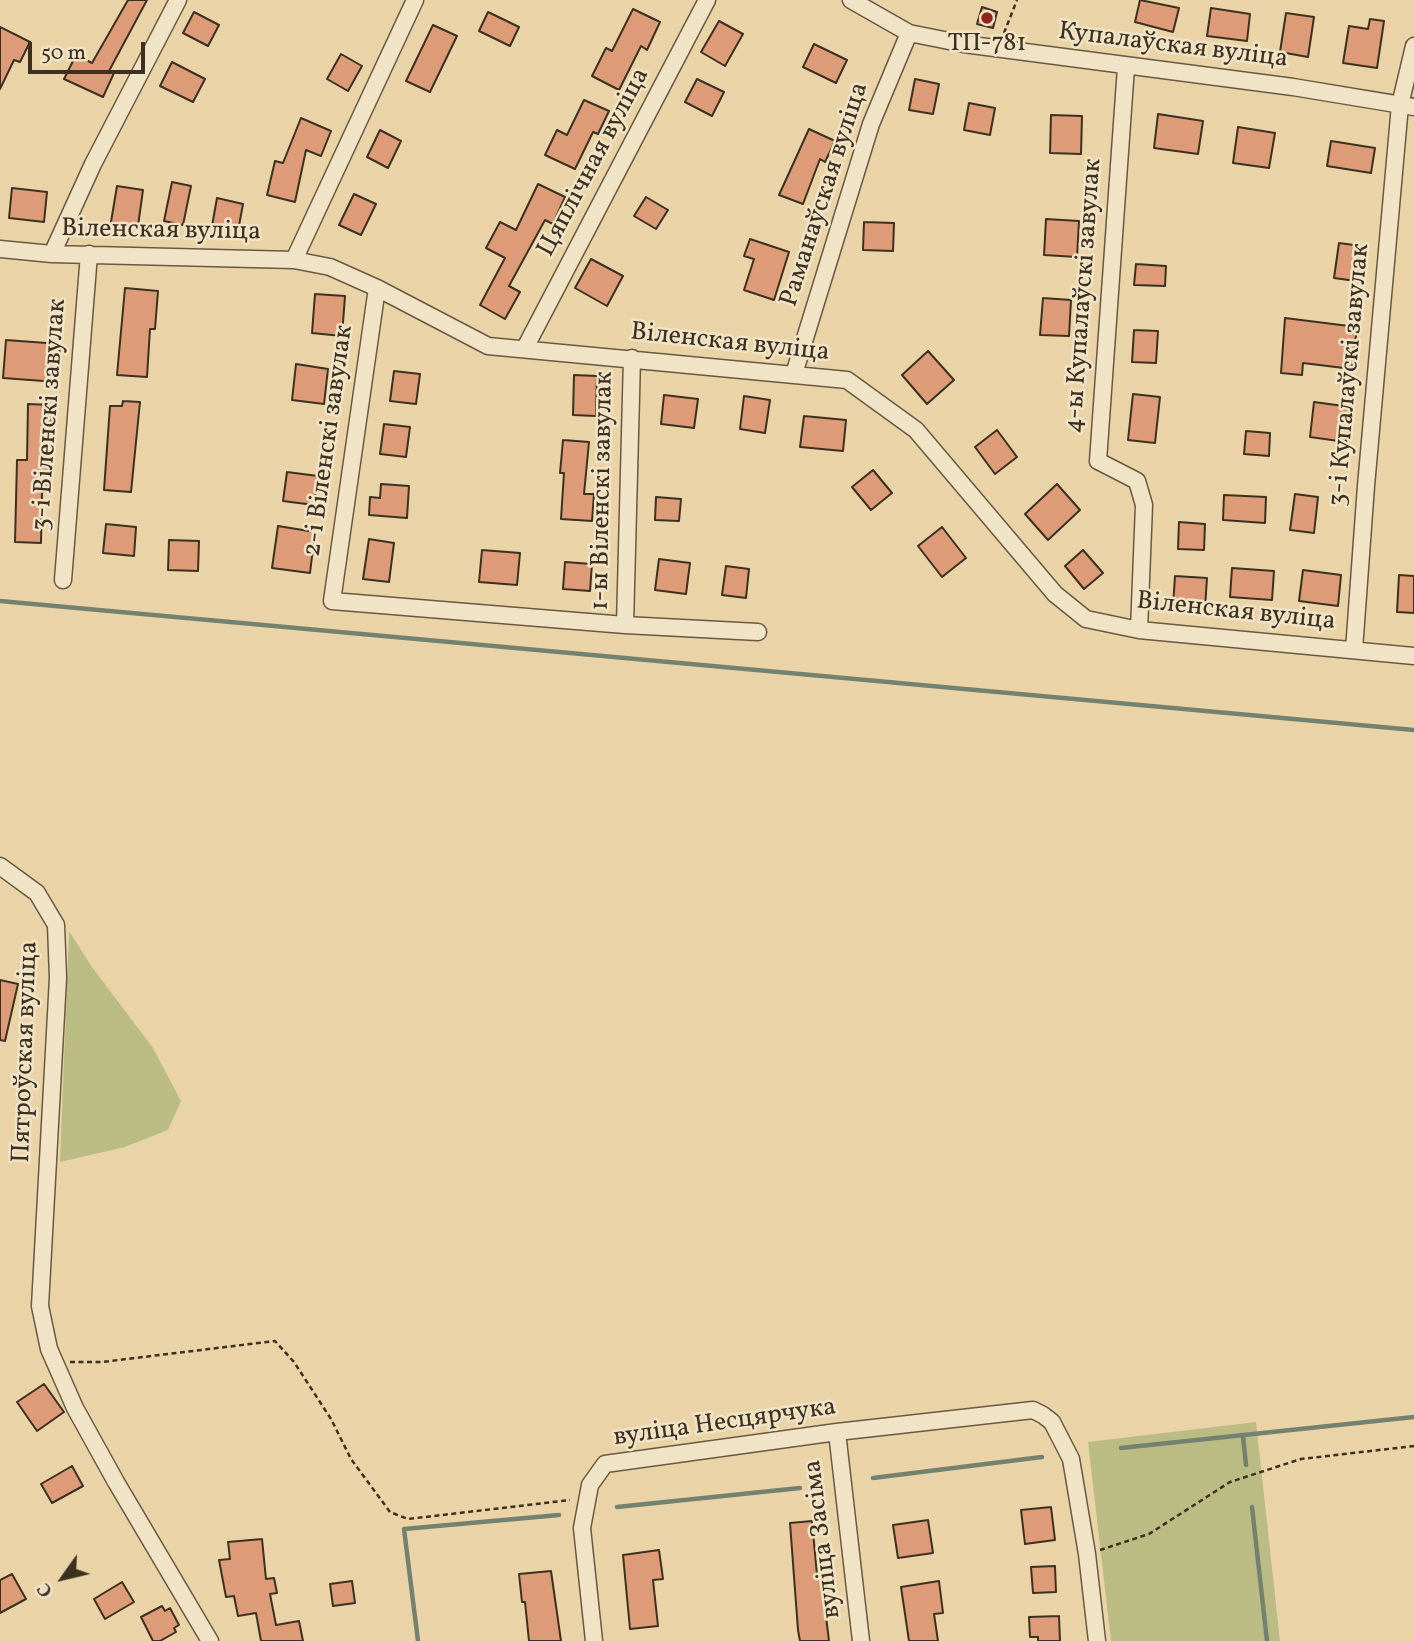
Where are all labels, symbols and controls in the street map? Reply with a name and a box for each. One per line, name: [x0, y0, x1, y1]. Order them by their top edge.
marker: ТП-781: [979, 10, 995, 26]
street label: Купалаўская вуліца: [1056, 17, 1290, 77]
scale bar: [32, 28, 149, 72]
place label: ТП-781: [947, 29, 1027, 61]
text: 50 m: [41, 39, 86, 68]
street label: Цяплічная вуліца: [532, 63, 658, 263]
street label: Раманаўская вуліца: [775, 79, 877, 311]
street label: 4-ы Купалаўскі завулак: [1060, 157, 1110, 435]
street label: Віленская вуліца: [61, 215, 261, 249]
street label: 3-і Купалаўскі завулак: [1324, 242, 1378, 508]
street label: 3-і Віленскі завулак: [27, 298, 75, 532]
street label: Віленская вуліца: [629, 318, 831, 370]
street label: 2-і Віленскі завулак: [298, 323, 362, 559]
street label: 1-ы Віленскі завулак: [586, 371, 622, 611]
street label: Віленская вуліца: [1135, 587, 1337, 639]
street label: Пятроўская вуліца: [8, 941, 46, 1163]
street label: вуліца Несцярчука: [612, 1393, 838, 1455]
street label: вуліца Засіма: [799, 1458, 849, 1620]
north arrow: [28, 1543, 98, 1613]
text: С: [31, 1577, 60, 1602]

